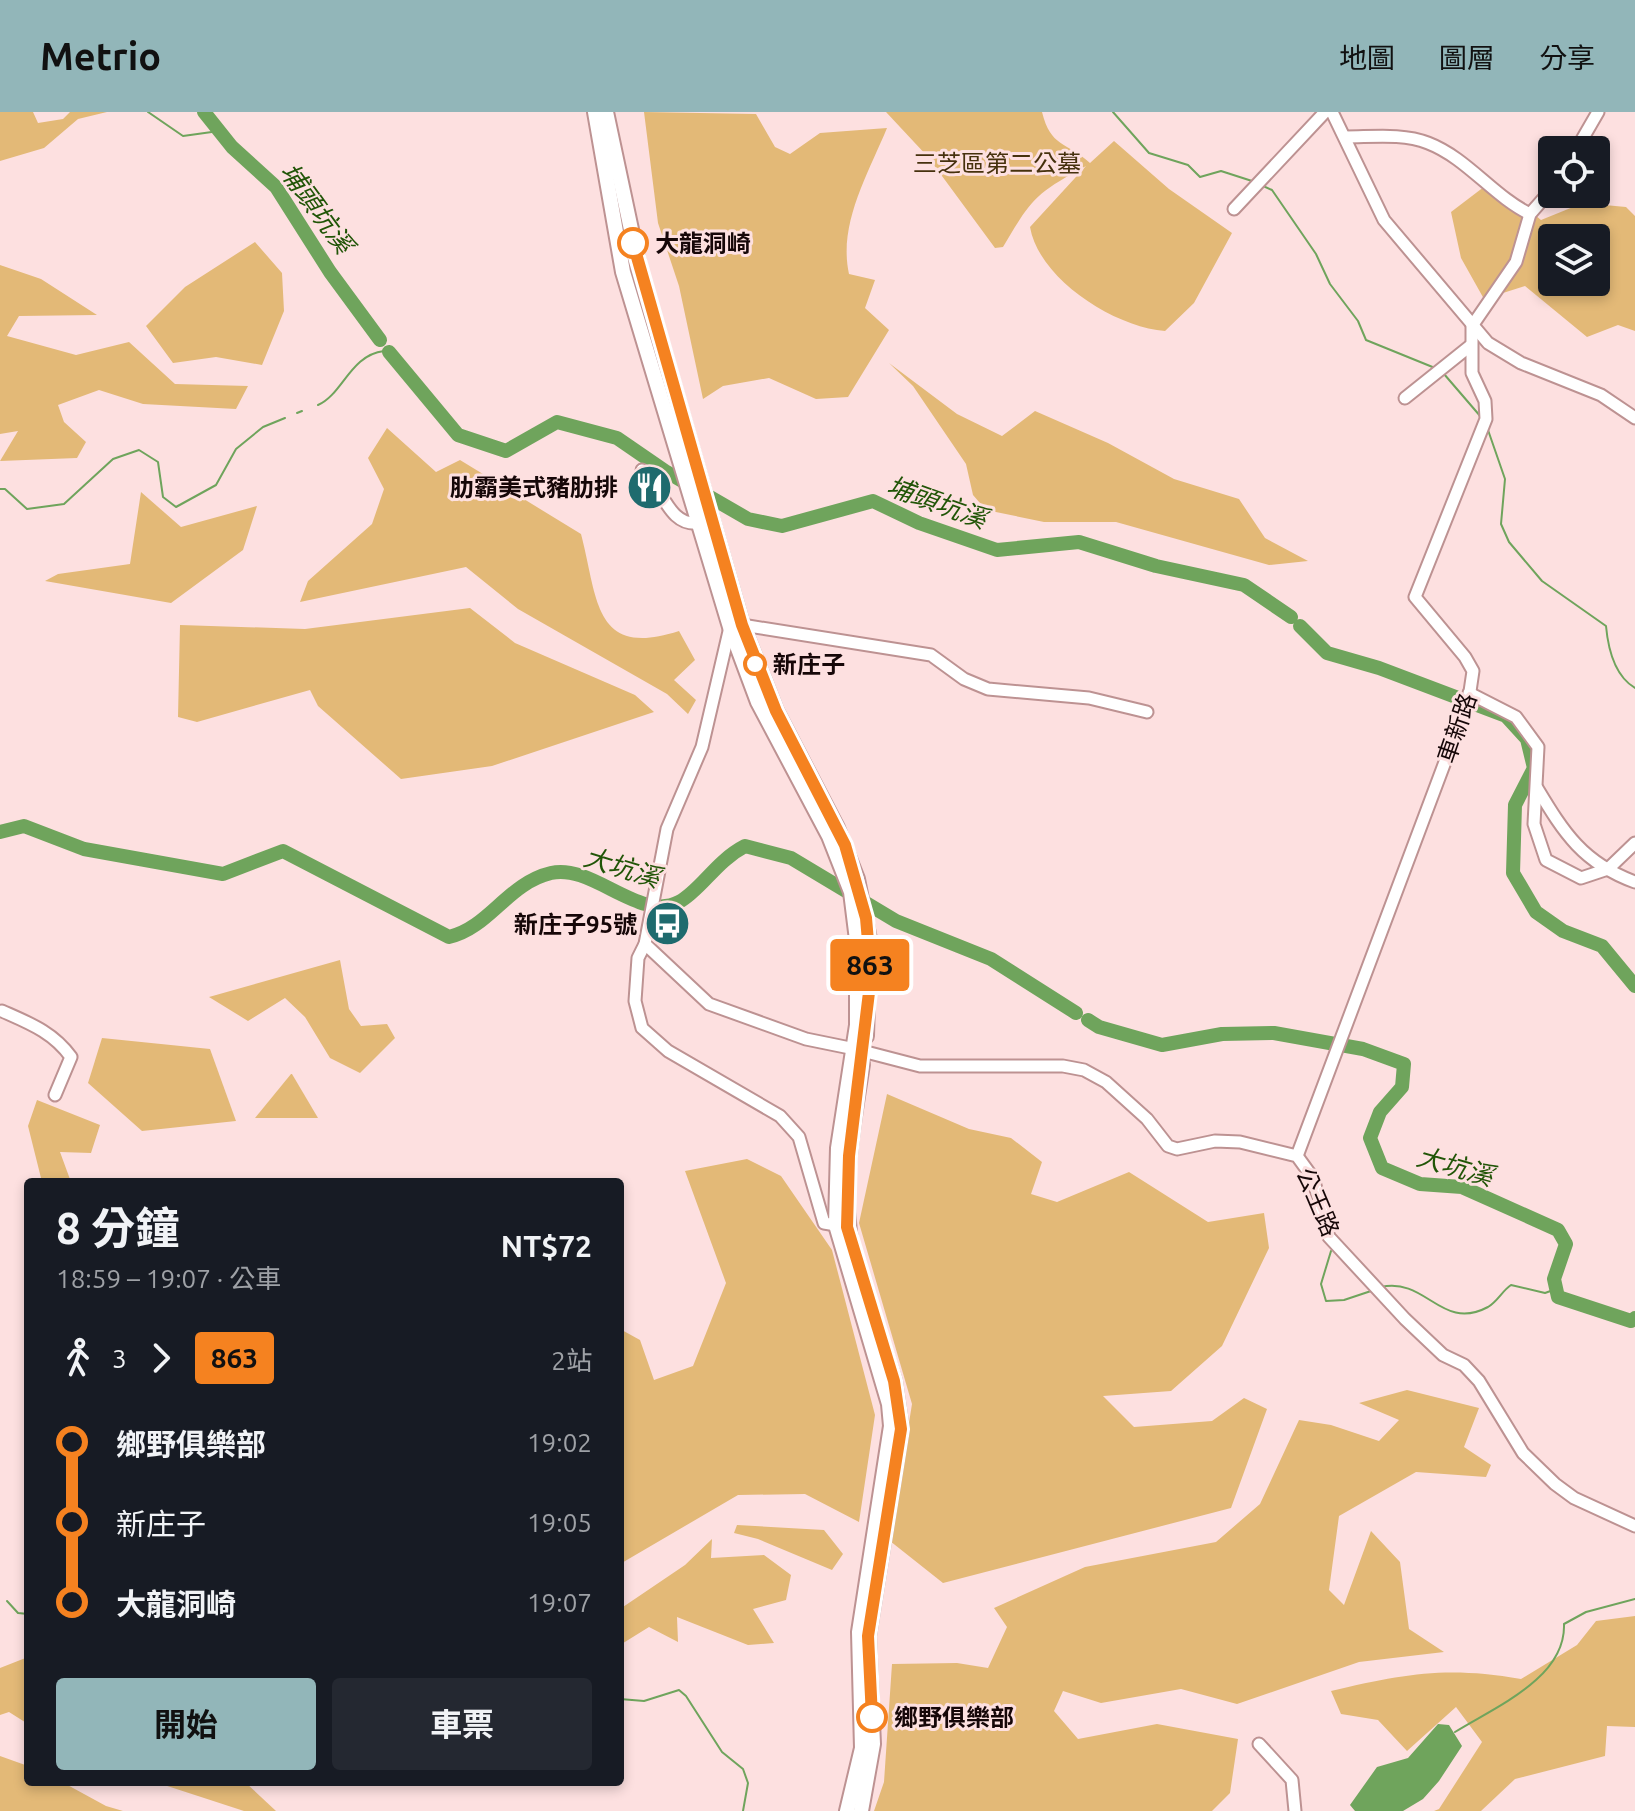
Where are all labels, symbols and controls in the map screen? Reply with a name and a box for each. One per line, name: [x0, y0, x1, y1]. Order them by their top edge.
text: Metrio: [40, 35, 161, 77]
text: 地圖: [1339, 42, 1395, 73]
text: 圖層: [1439, 42, 1495, 73]
text: 分享: [1539, 42, 1595, 73]
map controls: [1538, 136, 1610, 296]
button: locate: [1538, 136, 1610, 208]
park label: 三芝區第二公墓: [913, 150, 1081, 177]
water label: 埔頭坑溪: [275, 157, 362, 262]
button: layers: [1538, 224, 1610, 296]
marker: 大龍洞崎: [618, 228, 648, 258]
place label: 大龍洞崎: [655, 230, 751, 257]
restaurant icon: 肋霸美式豬肋排: [625, 463, 673, 511]
water label: 埔頭坑溪: [883, 471, 995, 535]
place label: 肋霸美式豬肋排: [450, 474, 618, 501]
place label: 新庄子: [773, 651, 845, 678]
marker: 新庄子: [744, 653, 766, 675]
street label: 車新路: [1433, 690, 1481, 766]
water label: 大坑溪: [580, 842, 667, 893]
bus stop icon: 新庄子95號: [644, 900, 692, 948]
place label: 新庄子95號: [514, 911, 637, 938]
line badge: 863: [824, 939, 916, 991]
text: 863: [846, 949, 894, 980]
water label: 大坑溪: [1414, 1141, 1500, 1192]
street label: 公王路: [1292, 1164, 1344, 1240]
text: 8 分鐘: [56, 1203, 179, 1252]
text: NT$72: [501, 1229, 592, 1263]
text: 18:59 – 19:07 · 公車: [56, 1264, 281, 1293]
icon: walk: [56, 1336, 100, 1380]
icon: forward: [139, 1336, 183, 1380]
text: 863: [211, 1342, 258, 1373]
text: 3: [112, 1344, 127, 1373]
text: 2站: [551, 1346, 592, 1375]
text: 鄉野俱樂部: [116, 1427, 266, 1461]
text: 19:02: [527, 1428, 592, 1457]
text: 新庄子: [116, 1507, 206, 1541]
text: 19:05: [527, 1508, 592, 1537]
text: 大龍洞崎: [116, 1587, 236, 1621]
text: 19:07: [527, 1588, 592, 1617]
button: 開始: [56, 1678, 316, 1770]
button: 車票: [332, 1678, 592, 1770]
marker: 鄉野俱樂部: [857, 1702, 887, 1732]
place label: 鄉野俱樂部: [894, 1704, 1014, 1731]

